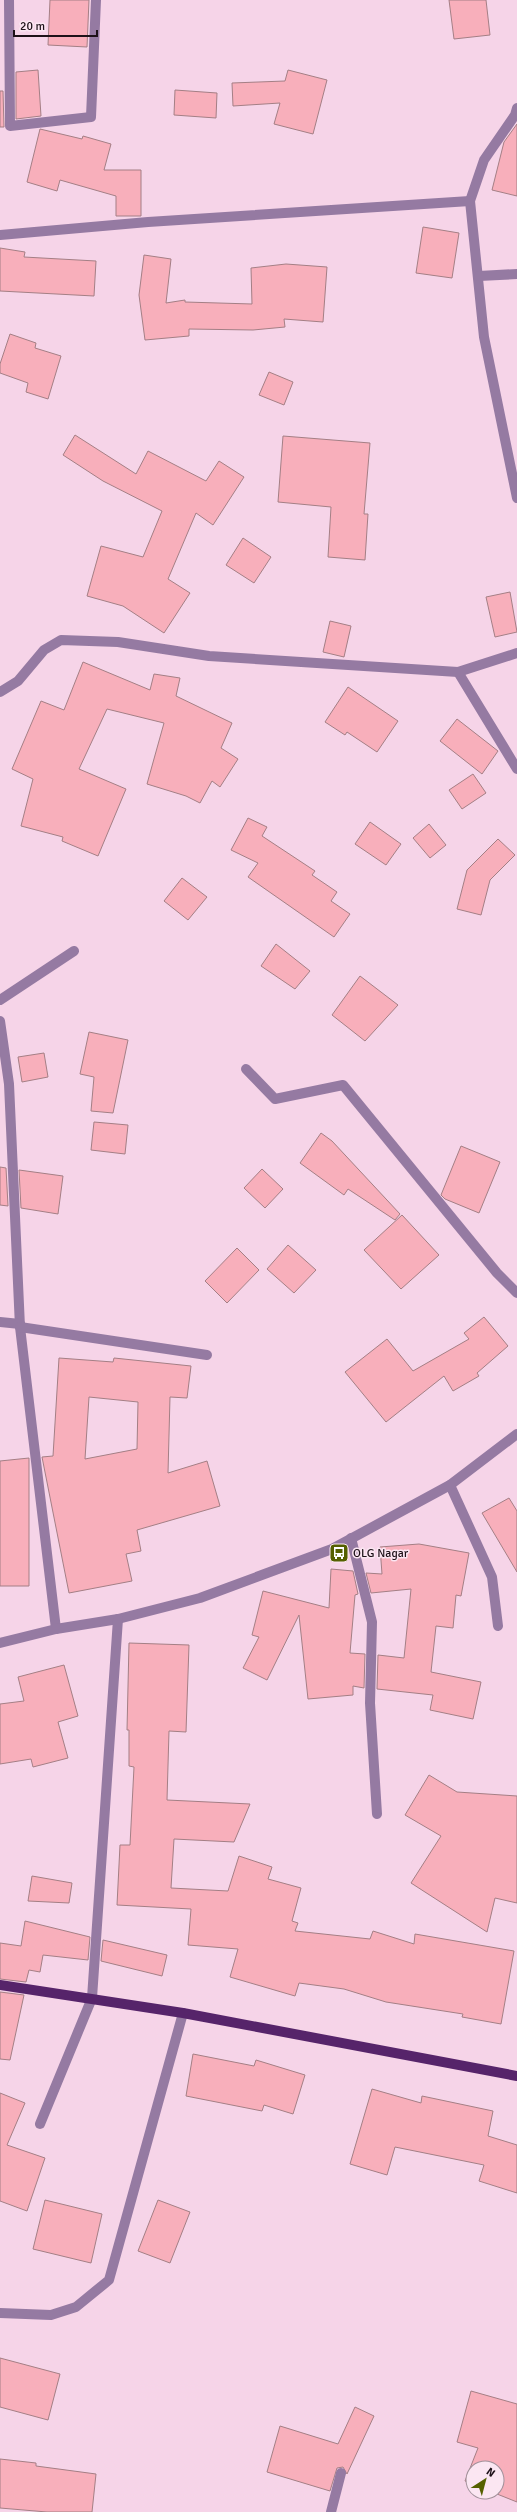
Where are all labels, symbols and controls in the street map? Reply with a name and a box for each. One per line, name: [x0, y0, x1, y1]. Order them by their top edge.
scale bar: [14, 12, 97, 38]
text: 20 m: [20, 19, 45, 34]
bus stop icon: OLG Nagar: [328, 1542, 350, 1564]
place label: OLG Nagar: [353, 1546, 409, 1561]
north arrow: [465, 2460, 505, 2500]
text: N: [484, 2465, 498, 2480]

